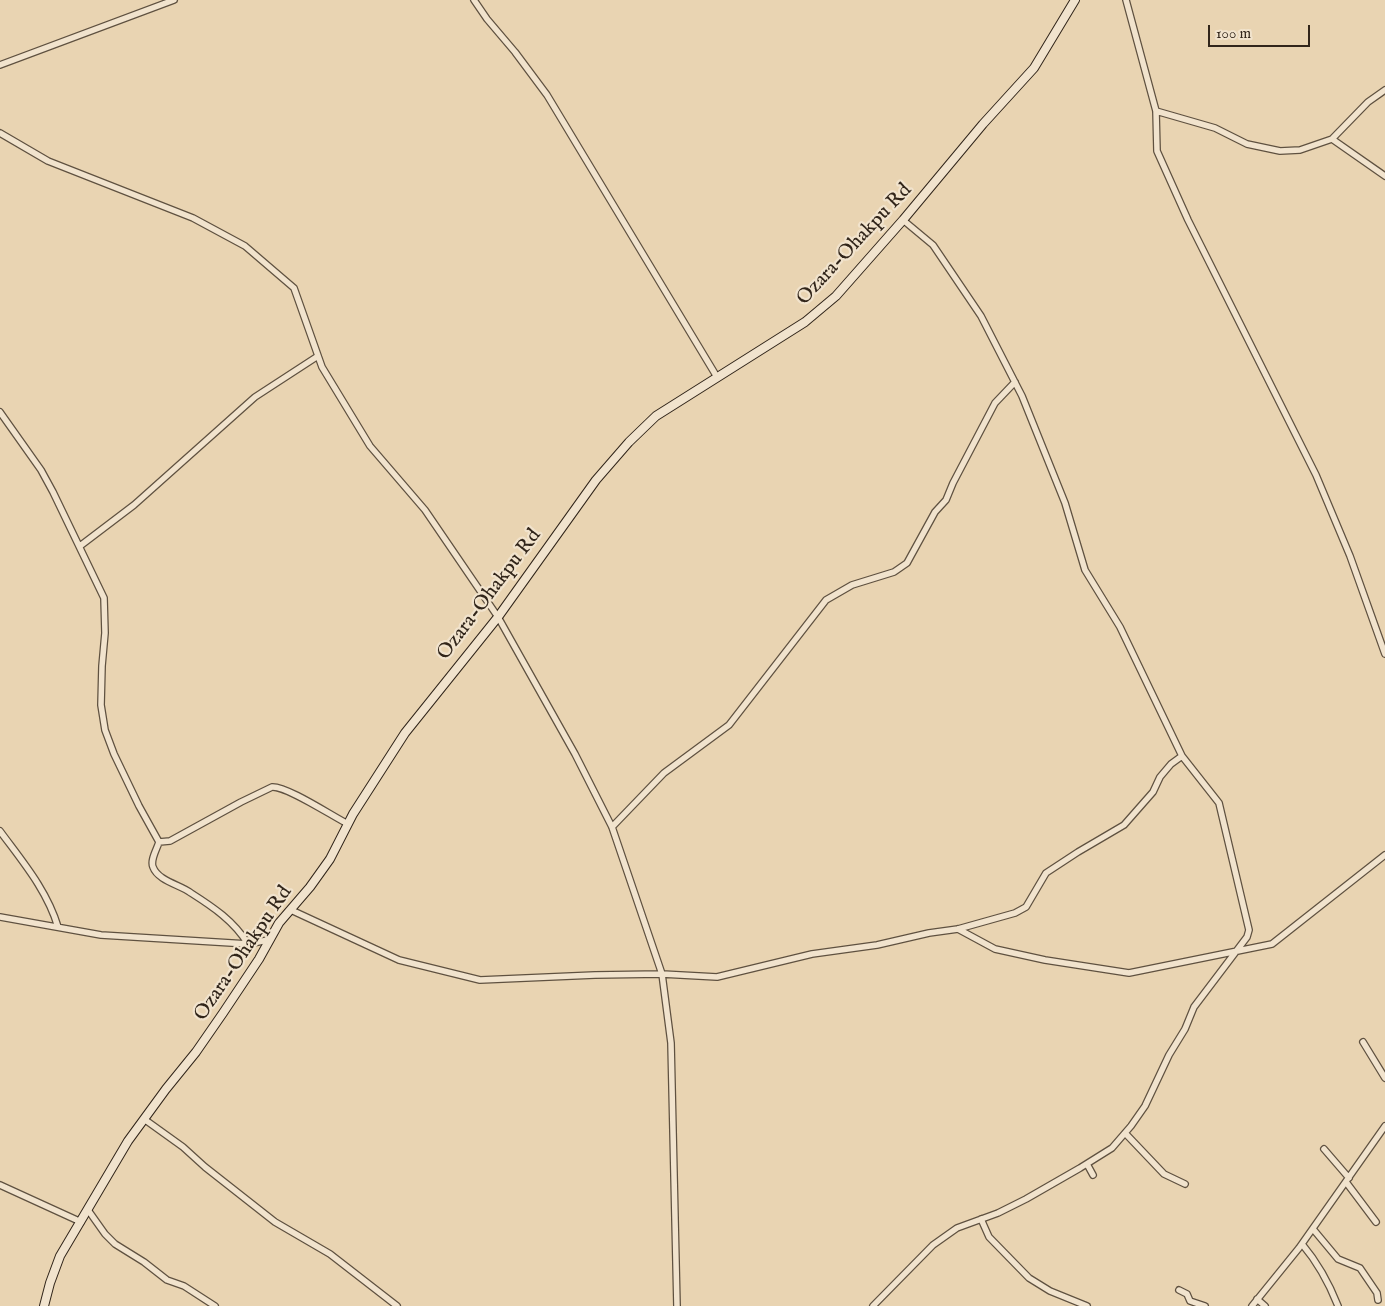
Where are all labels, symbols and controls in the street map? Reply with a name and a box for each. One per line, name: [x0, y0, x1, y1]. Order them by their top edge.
scale bar: [1210, 15, 1312, 47]
text: 100 m: [1216, 24, 1251, 43]
street label: Ozara-Ohakpu Rd: [792, 179, 918, 311]
street label: Ozara-Ohakpu Rd: [433, 525, 547, 665]
street label: Ozara-Ohakpu Rd: [190, 882, 298, 1026]

